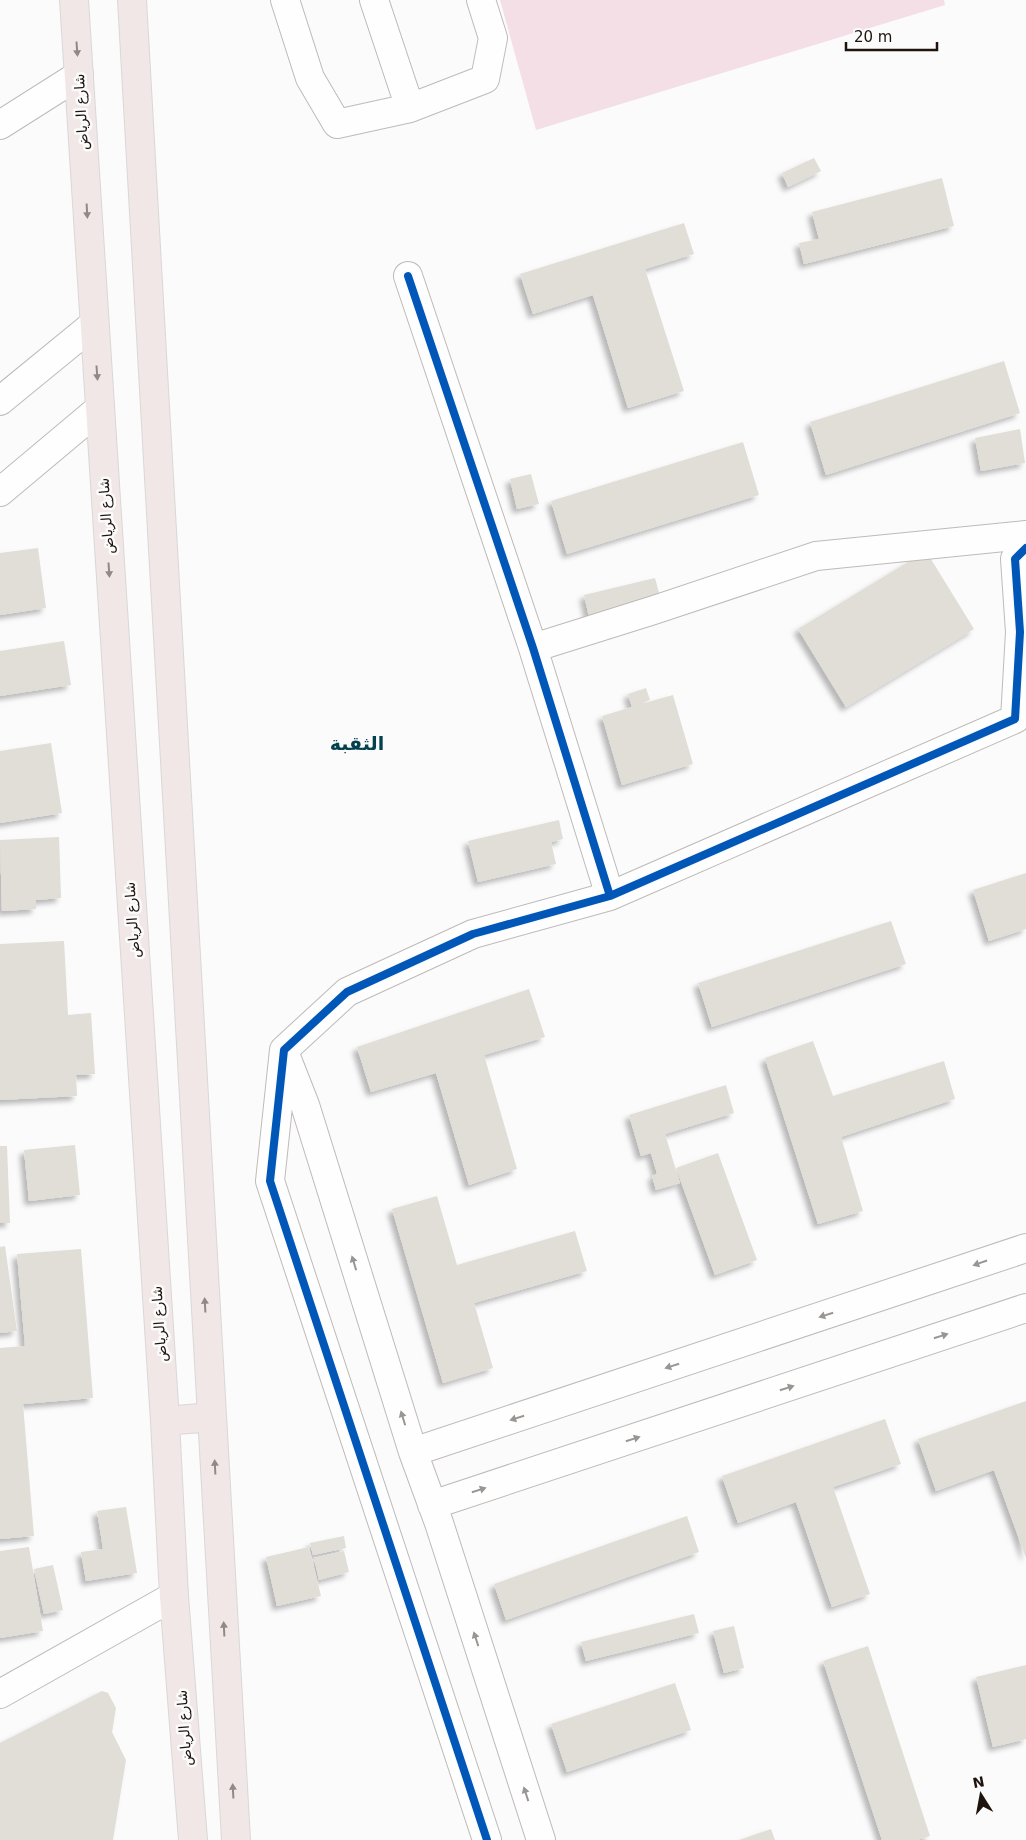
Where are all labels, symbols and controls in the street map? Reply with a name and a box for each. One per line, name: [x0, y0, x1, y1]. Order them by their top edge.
scale bar: [846, 20, 937, 52]
text: 20 m: [854, 28, 892, 46]
one-way arrow: [74, 41, 82, 57]
street label: شارع الرياض: [71, 73, 92, 151]
one-way arrow: [84, 203, 92, 219]
one-way arrow: [93, 365, 101, 381]
street label: شارع الرياض: [95, 477, 118, 555]
one-way arrow: [106, 562, 114, 578]
district label: الثقبة: [330, 732, 384, 754]
street label: شارع الرياض: [121, 881, 144, 959]
one-way arrow: [350, 1256, 358, 1271]
one-way arrow: [972, 1259, 987, 1267]
street label: شارع الرياض: [148, 1285, 171, 1363]
one-way arrow: [201, 1296, 209, 1312]
one-way arrow: [818, 1311, 833, 1319]
one-way arrow: [934, 1332, 949, 1340]
one-way arrow: [664, 1363, 679, 1370]
one-way arrow: [780, 1383, 795, 1391]
one-way arrow: [398, 1411, 406, 1426]
one-way arrow: [510, 1414, 525, 1422]
one-way arrow: [626, 1434, 641, 1442]
one-way arrow: [210, 1459, 218, 1475]
one-way arrow: [471, 1486, 486, 1493]
one-way arrow: [219, 1621, 227, 1637]
one-way arrow: [472, 1631, 480, 1646]
street label: شارع الرياض: [173, 1689, 196, 1767]
north arrow: [956, 1770, 1006, 1820]
text: N: [971, 1773, 986, 1791]
one-way arrow: [228, 1783, 236, 1799]
one-way arrow: [522, 1786, 529, 1801]

